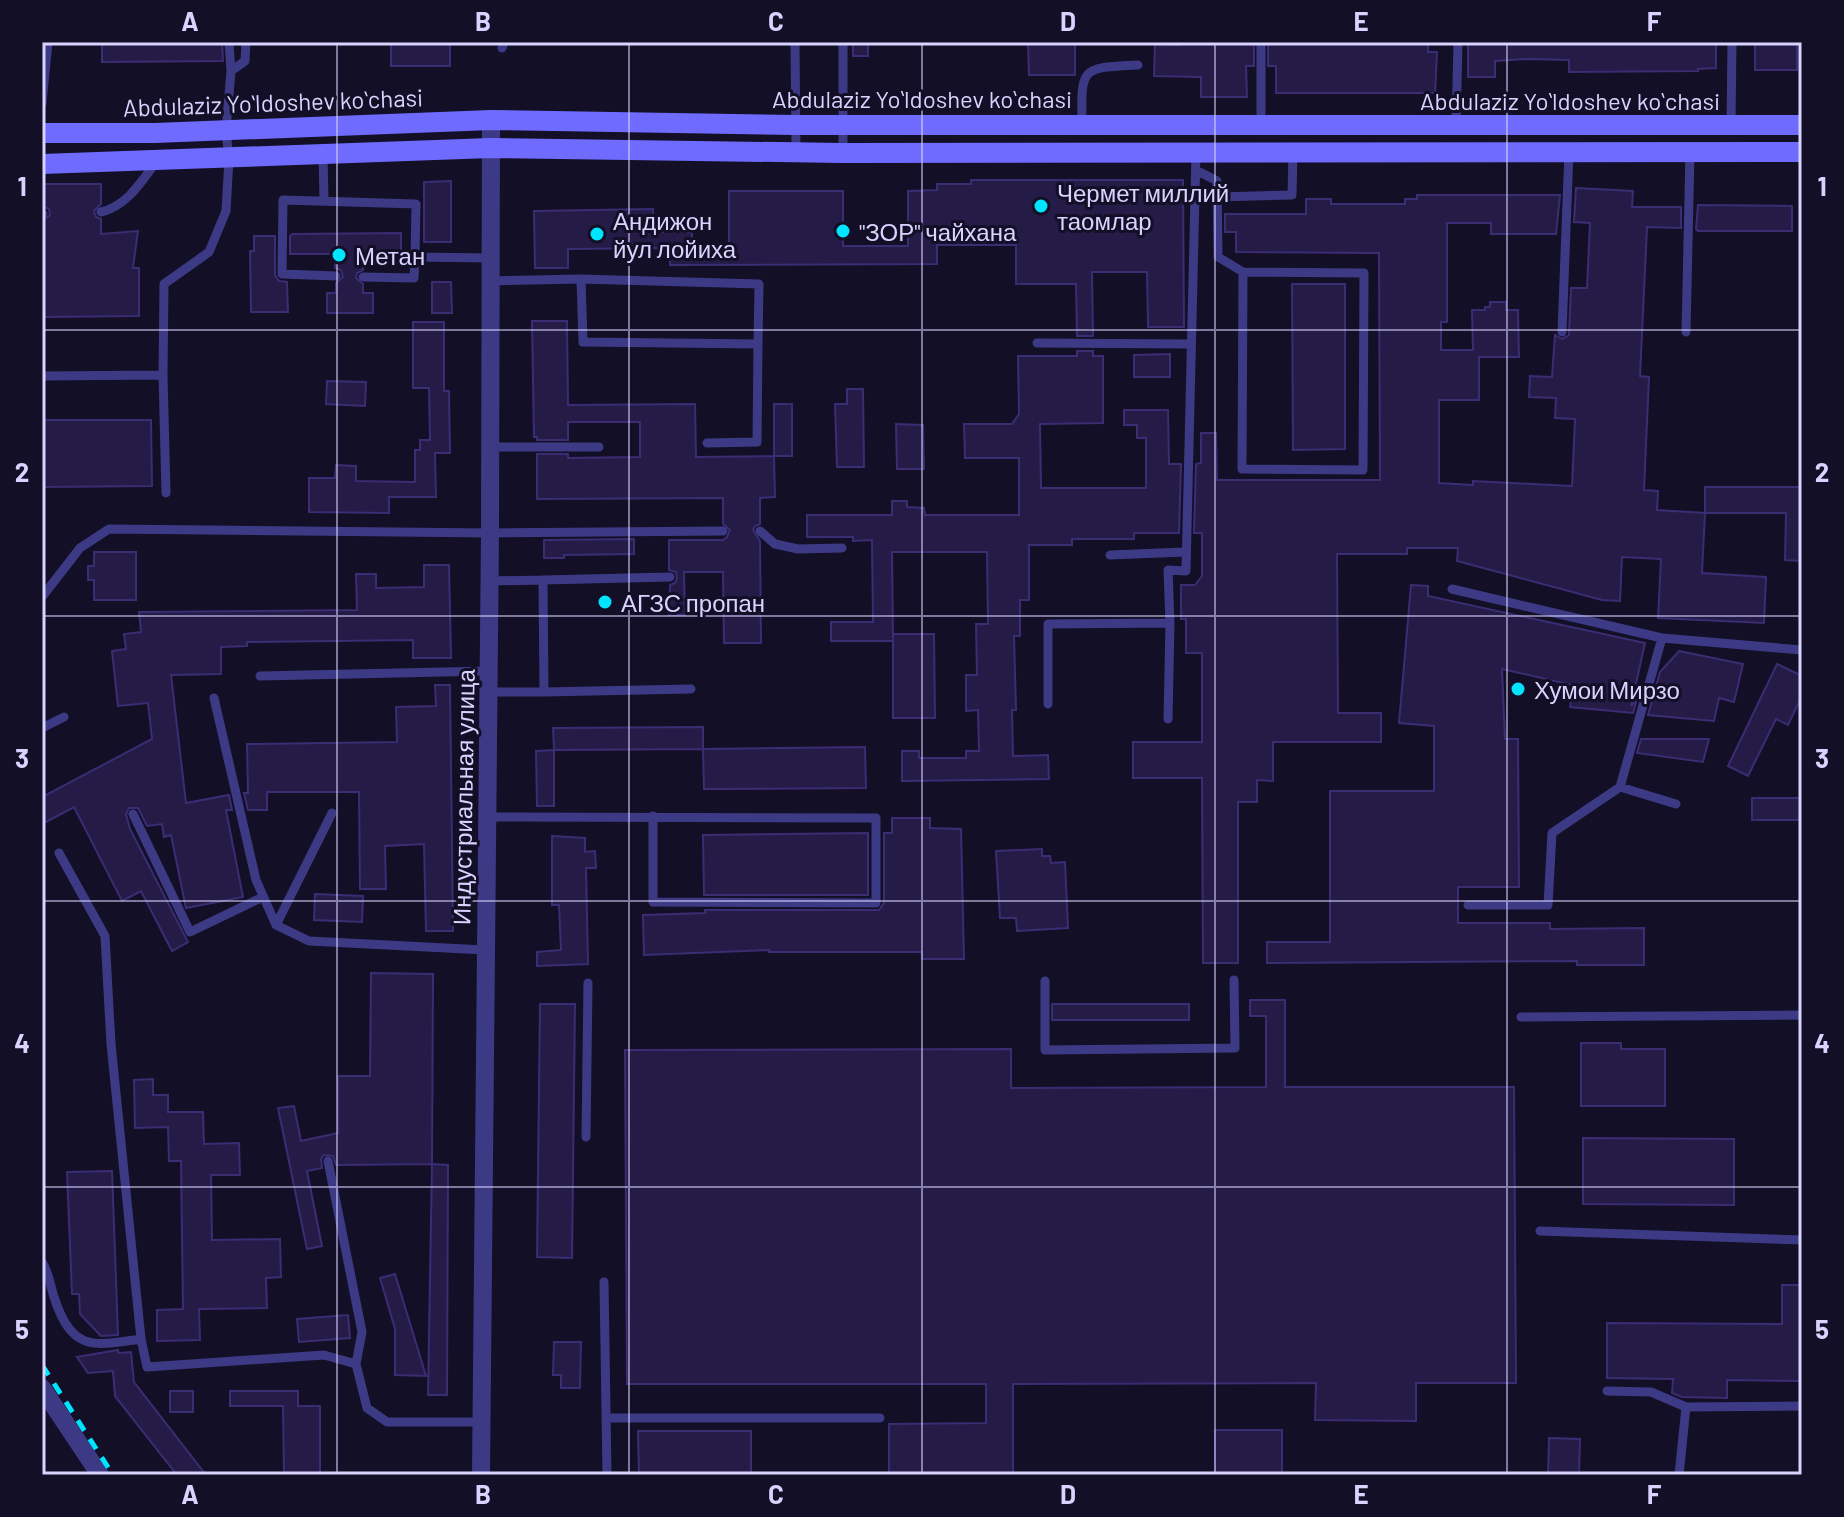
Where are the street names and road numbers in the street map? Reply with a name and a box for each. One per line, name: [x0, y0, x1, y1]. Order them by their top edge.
street label: Abdulaziz Yoʻldoshev koʻchasi: [123, 82, 423, 122]
street label: Abdulaziz Yoʻldoshev koʻchasi: [772, 84, 1072, 113]
street label: Abdulaziz Yoʻldoshev koʻchasi: [1420, 86, 1720, 115]
street label: Индустриальная улица: [446, 668, 480, 925]

